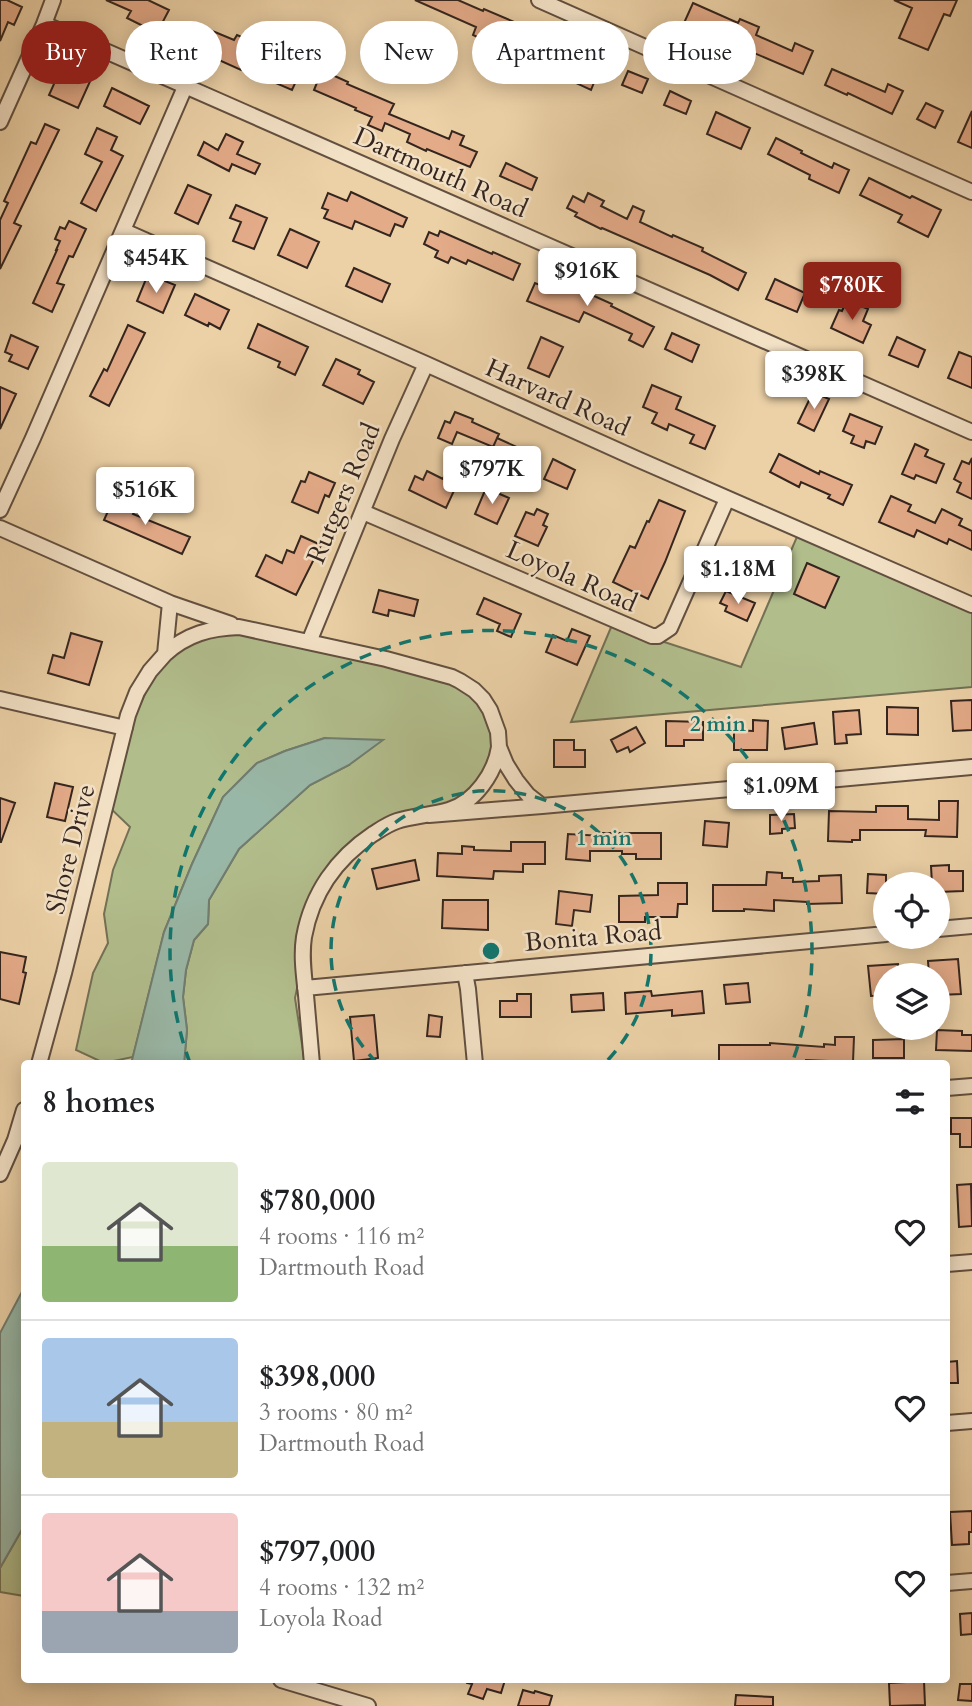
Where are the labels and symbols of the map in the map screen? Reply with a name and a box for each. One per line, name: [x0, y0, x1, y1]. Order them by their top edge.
street label: Dartmouth Road: [348, 118, 533, 227]
pin: $454K: [107, 236, 205, 295]
pin: $916K: [538, 248, 636, 308]
pin: $780K: [803, 262, 901, 322]
street label: Harvard Road: [480, 350, 636, 445]
pin: $398K: [765, 352, 863, 411]
street label: Rutgers Road: [298, 418, 389, 569]
pin: $797K: [443, 447, 541, 506]
pin: $516K: [96, 468, 194, 527]
street label: Loyola Road: [501, 532, 643, 621]
pin: $1.18M: [681, 546, 795, 606]
text: 2 min: [690, 710, 746, 739]
pin: $1.09M: [724, 764, 838, 823]
street label: Shore Drive: [37, 781, 103, 918]
text: 1 min: [576, 824, 632, 853]
street label: Bonita Road: [523, 913, 663, 960]
centre of rings: [479, 939, 503, 963]

